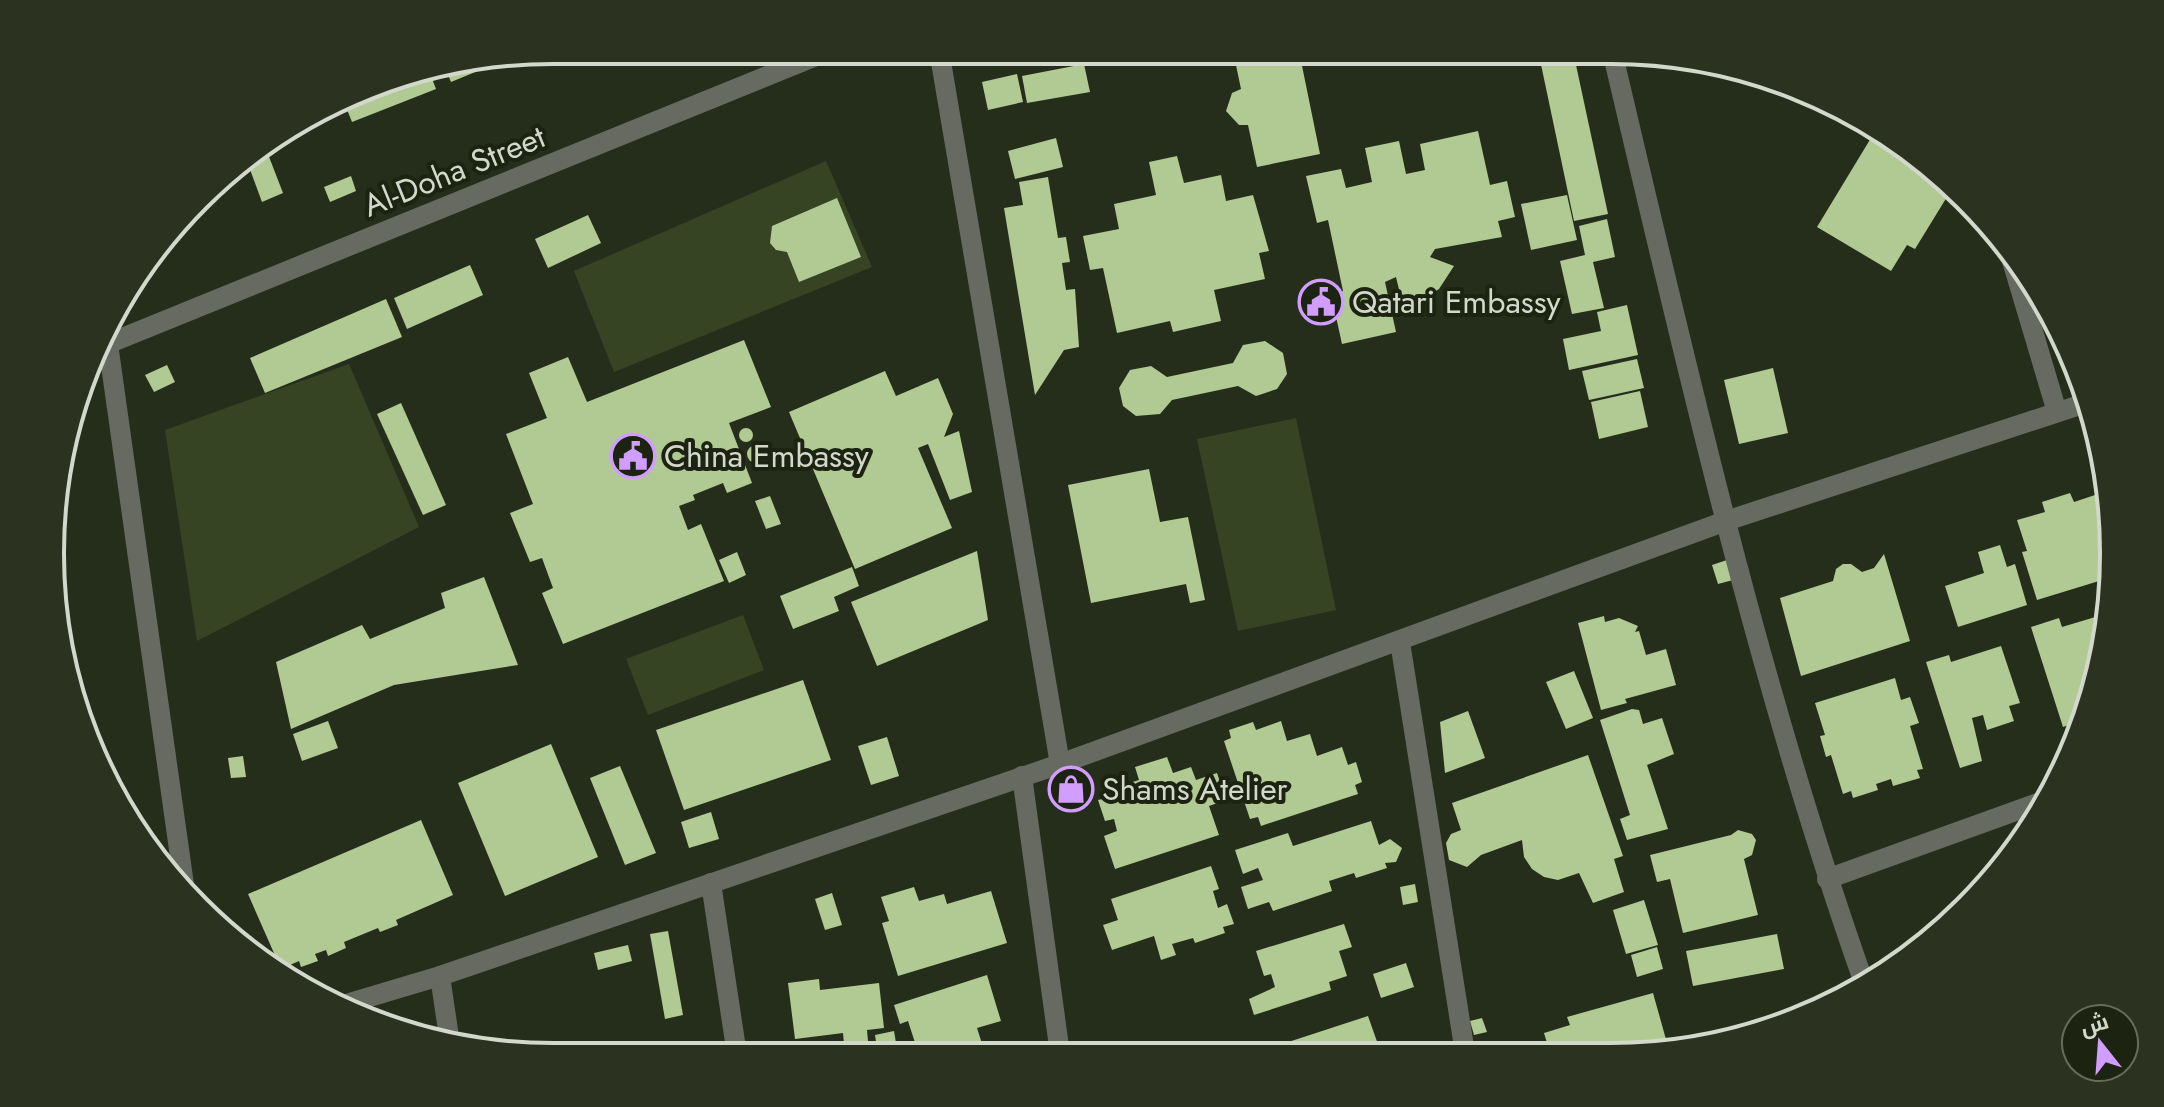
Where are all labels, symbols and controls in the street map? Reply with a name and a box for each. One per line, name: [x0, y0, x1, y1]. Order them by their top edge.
street label: Al-Doha Street: [356, 113, 552, 228]
public building icon: Qatari Embassy: [1297, 278, 1345, 326]
place label: Qatari Embassy: [1352, 279, 1561, 325]
public building icon: China Embassy: [609, 432, 657, 480]
place label: China Embassy: [664, 433, 870, 479]
shop icon: Shams Atelier: [1047, 765, 1095, 813]
place label: Shams Atelier: [1102, 766, 1288, 812]
north arrow: [2060, 1003, 2140, 1083]
text: ش: [2076, 1004, 2112, 1043]

